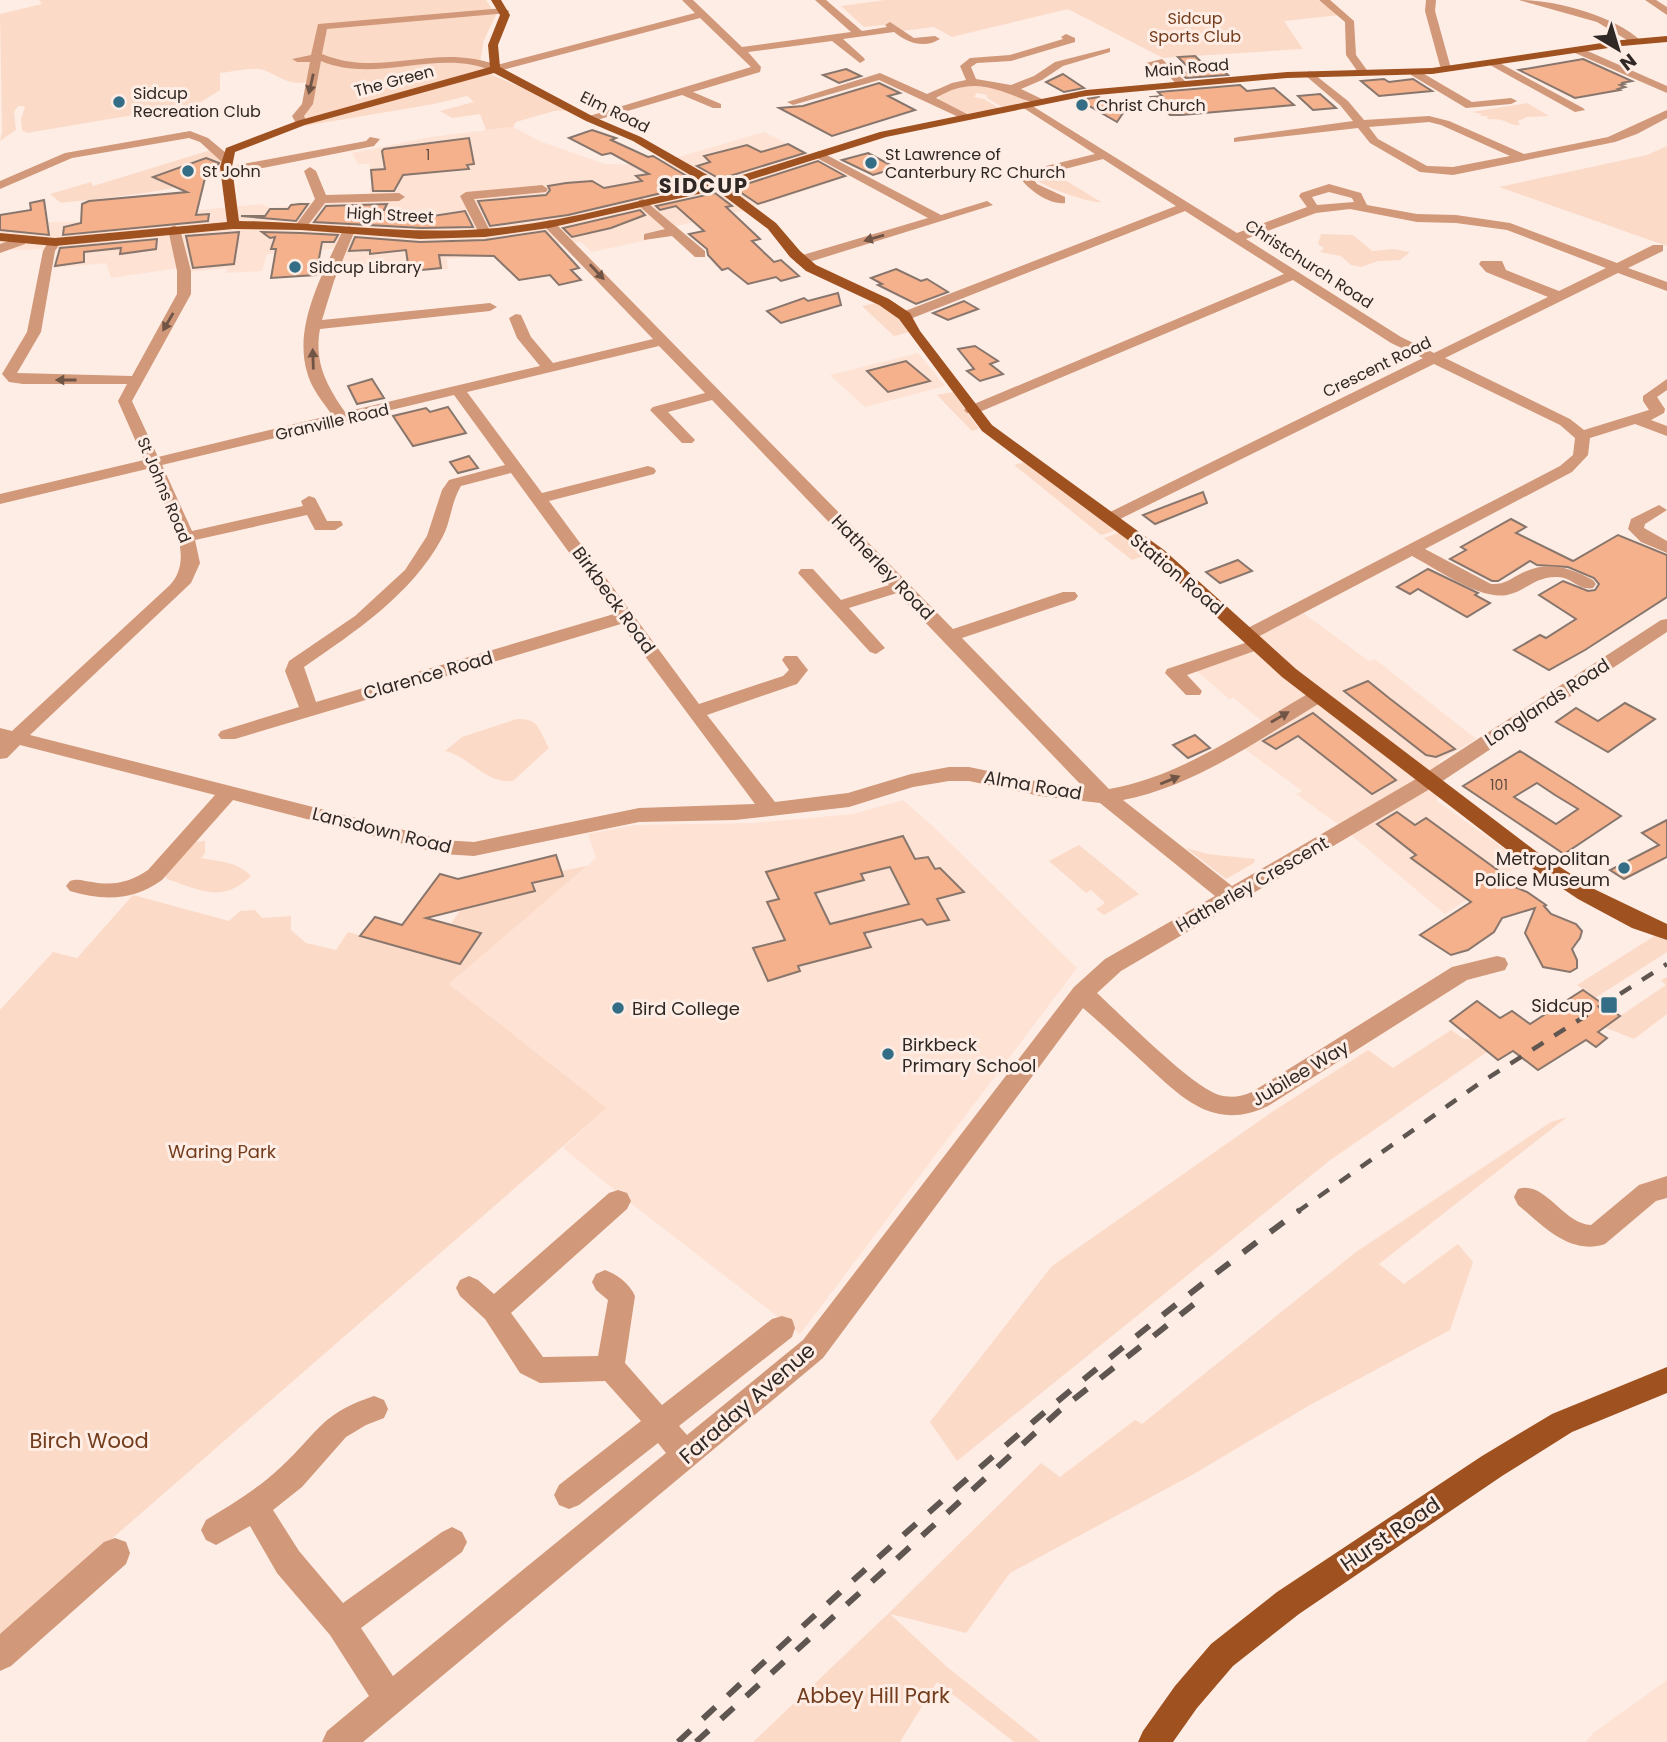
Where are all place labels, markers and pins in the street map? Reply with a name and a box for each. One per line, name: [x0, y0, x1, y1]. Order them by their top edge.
place label: Sidcup Recreation Club: [133, 82, 261, 123]
marker: Sidcup Recreation Club: [111, 94, 127, 110]
place label: Christ Church: [1096, 94, 1206, 117]
marker: Christ Church: [1074, 97, 1090, 113]
place label: St Lawrence of Canterbury RC Church: [885, 143, 1066, 184]
marker: St Lawrence of Canterbury RC Church: [863, 155, 879, 171]
place label: St John: [202, 160, 261, 183]
marker: St John: [180, 163, 196, 179]
place label: Sidcup Library: [309, 256, 422, 279]
marker: Sidcup Library: [287, 259, 303, 275]
place label: Metropolitan Police Museum: [1475, 846, 1610, 892]
marker: Metropolitan Police Museum: [1616, 860, 1632, 876]
place label: Sidcup: [1531, 993, 1593, 1018]
marker: Sidcup: [1599, 995, 1619, 1015]
place label: Bird College: [632, 996, 740, 1021]
marker: Bird College: [610, 1000, 626, 1016]
place label: Birkbeck Primary School: [902, 1032, 1036, 1078]
marker: Birkbeck Primary School: [880, 1046, 896, 1062]

